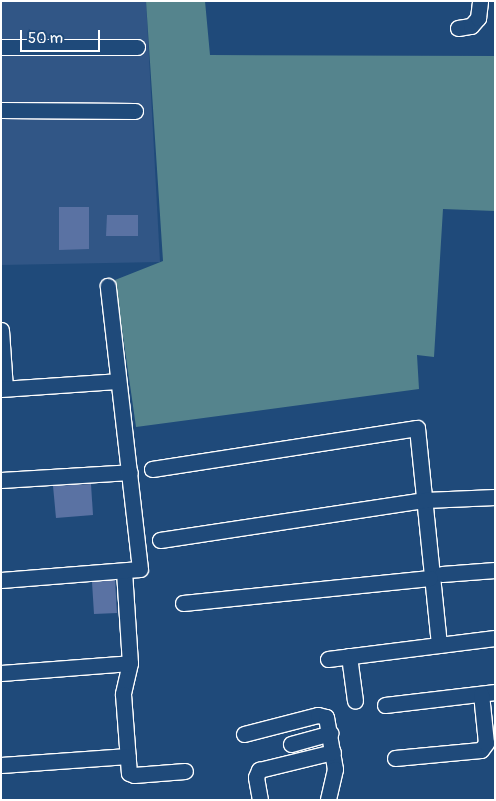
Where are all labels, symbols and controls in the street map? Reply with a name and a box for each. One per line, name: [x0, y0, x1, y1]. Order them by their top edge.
scale bar: [22, 20, 102, 52]
text: 50 m: [28, 29, 63, 48]

